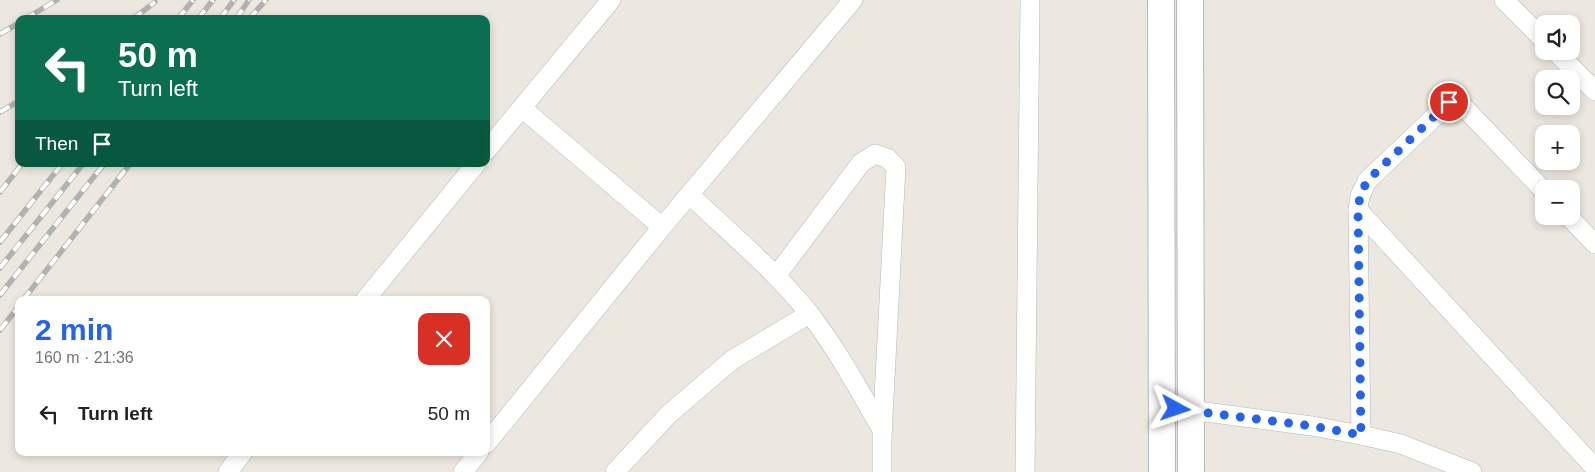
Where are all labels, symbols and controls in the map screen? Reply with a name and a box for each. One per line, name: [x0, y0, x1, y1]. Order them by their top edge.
map controls: [1535, 15, 1580, 225]
button: sound: [1535, 15, 1580, 60]
icon: left: [35, 35, 100, 100]
text: 50 m: [118, 35, 198, 74]
button: search: [1535, 70, 1580, 115]
text: Turn left: [118, 76, 198, 101]
pin: [1428, 81, 1470, 123]
icon: arrive: [1435, 88, 1463, 116]
button: +: [1535, 125, 1580, 170]
icon: arrive: [88, 130, 116, 158]
text: Then: [35, 133, 78, 154]
button: −: [1535, 180, 1580, 225]
text: 2 min: [35, 313, 113, 346]
button: close: [418, 313, 470, 365]
text: 160 m · 21:36: [35, 349, 134, 366]
position arrow: [1149, 382, 1201, 434]
icon: left: [35, 400, 63, 428]
text: Turn left: [78, 403, 153, 424]
text: 50 m: [428, 403, 470, 424]

